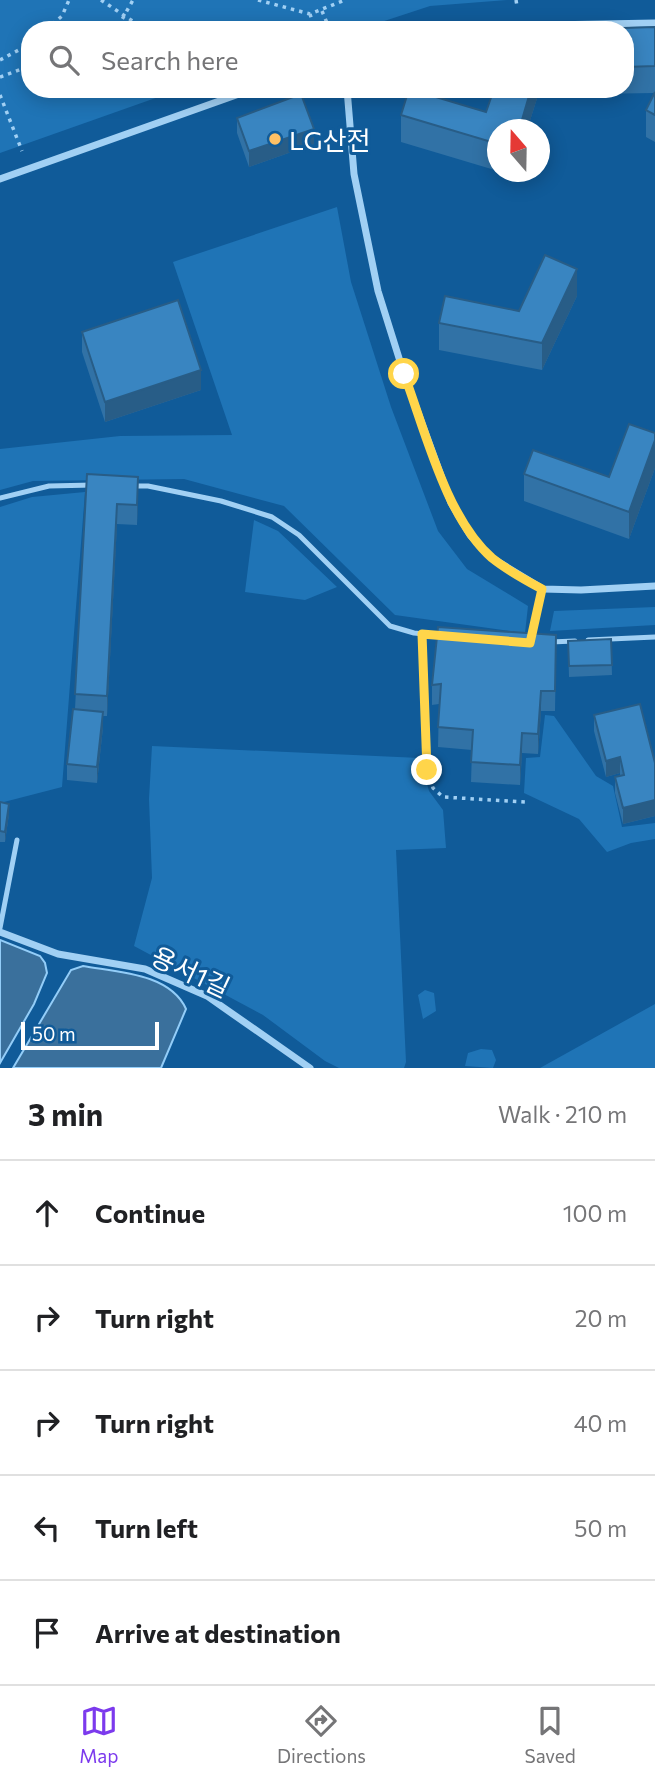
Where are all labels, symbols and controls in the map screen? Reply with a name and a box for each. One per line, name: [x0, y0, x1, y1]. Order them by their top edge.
search box: [21, 21, 634, 98]
icon: search: [45, 41, 83, 79]
text: Search here: [101, 44, 239, 75]
north arrow: [487, 119, 550, 182]
place label: LG산전: [289, 124, 370, 155]
marker: LG산전: [267, 131, 283, 147]
route start: [388, 358, 419, 389]
route end: [411, 754, 442, 785]
street label: 용서1길: [147, 939, 235, 1003]
scale bar: [21, 1019, 159, 1051]
text: 50 m: [32, 1022, 76, 1045]
text: 3 min: [28, 1095, 103, 1132]
text: Walk · 210 m: [498, 1100, 627, 1128]
icon: ahead: [28, 1194, 66, 1232]
text: Continue: [95, 1197, 205, 1228]
text: 100 m: [563, 1199, 627, 1227]
icon: right: [28, 1299, 66, 1337]
text: Turn right: [95, 1302, 214, 1333]
text: 20 m: [575, 1304, 627, 1332]
icon: right: [28, 1404, 66, 1442]
text: Turn right: [95, 1407, 214, 1438]
text: 40 m: [574, 1409, 627, 1437]
icon: left: [28, 1509, 66, 1547]
text: Turn left: [95, 1512, 198, 1543]
text: 50 m: [574, 1514, 627, 1542]
icon: arrive: [28, 1614, 66, 1652]
text: Arrive at destination: [95, 1617, 341, 1648]
tab: Map: [79, 1702, 118, 1767]
tab: Directions: [277, 1702, 366, 1767]
tab: Saved: [524, 1702, 576, 1767]

